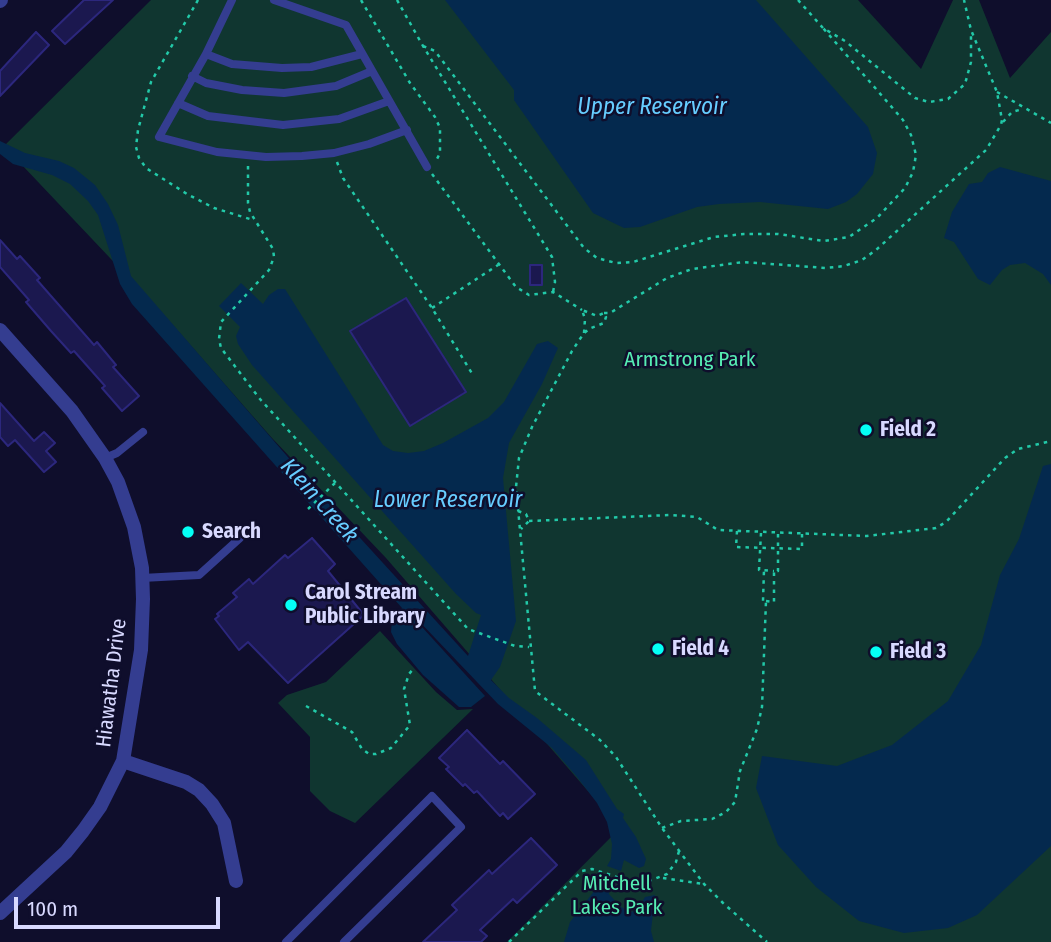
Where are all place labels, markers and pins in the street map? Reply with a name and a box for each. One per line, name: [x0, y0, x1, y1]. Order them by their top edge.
place label: Field 2: [880, 417, 936, 443]
marker: Field 2: [858, 422, 874, 438]
place label: Search: [202, 519, 261, 545]
marker: Search: [180, 524, 196, 540]
place label: Carol Stream Public Library: [305, 580, 425, 630]
marker: Carol Stream Public Library: [283, 597, 299, 613]
place label: Field 4: [672, 636, 729, 662]
place label: Field 3: [890, 639, 946, 665]
marker: Field 4: [650, 641, 666, 657]
marker: Field 3: [868, 644, 884, 660]

